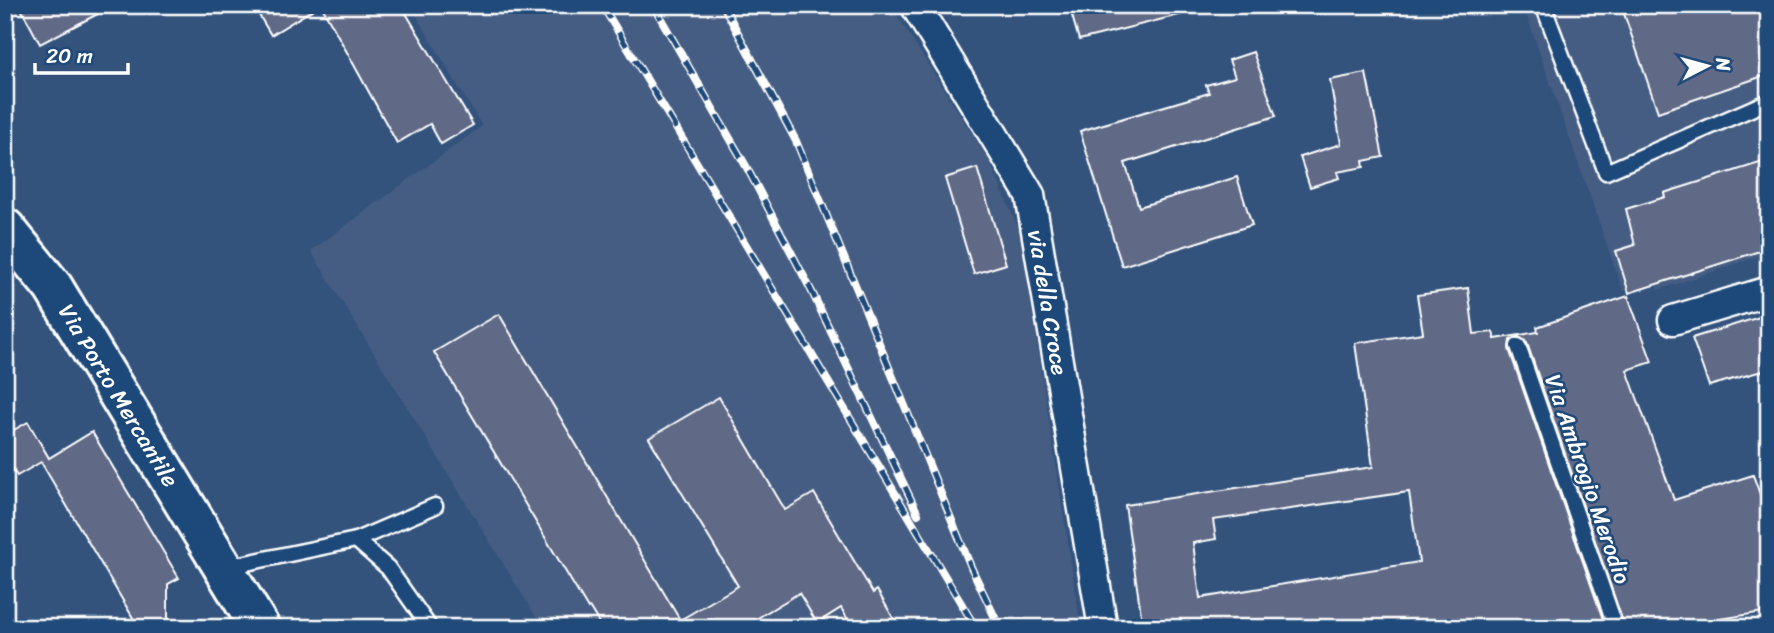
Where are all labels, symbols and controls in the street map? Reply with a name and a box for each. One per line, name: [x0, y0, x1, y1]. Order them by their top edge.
scale bar: [35, 32, 128, 76]
north arrow: [1672, 32, 1742, 102]
text: 20 m: [46, 37, 93, 75]
text: N: [1706, 55, 1741, 73]
street label: via della Croce: [1015, 227, 1080, 378]
street label: Via Porto Mercantile: [47, 296, 190, 496]
street label: Via Ambrogio Merodio: [1532, 369, 1643, 590]

